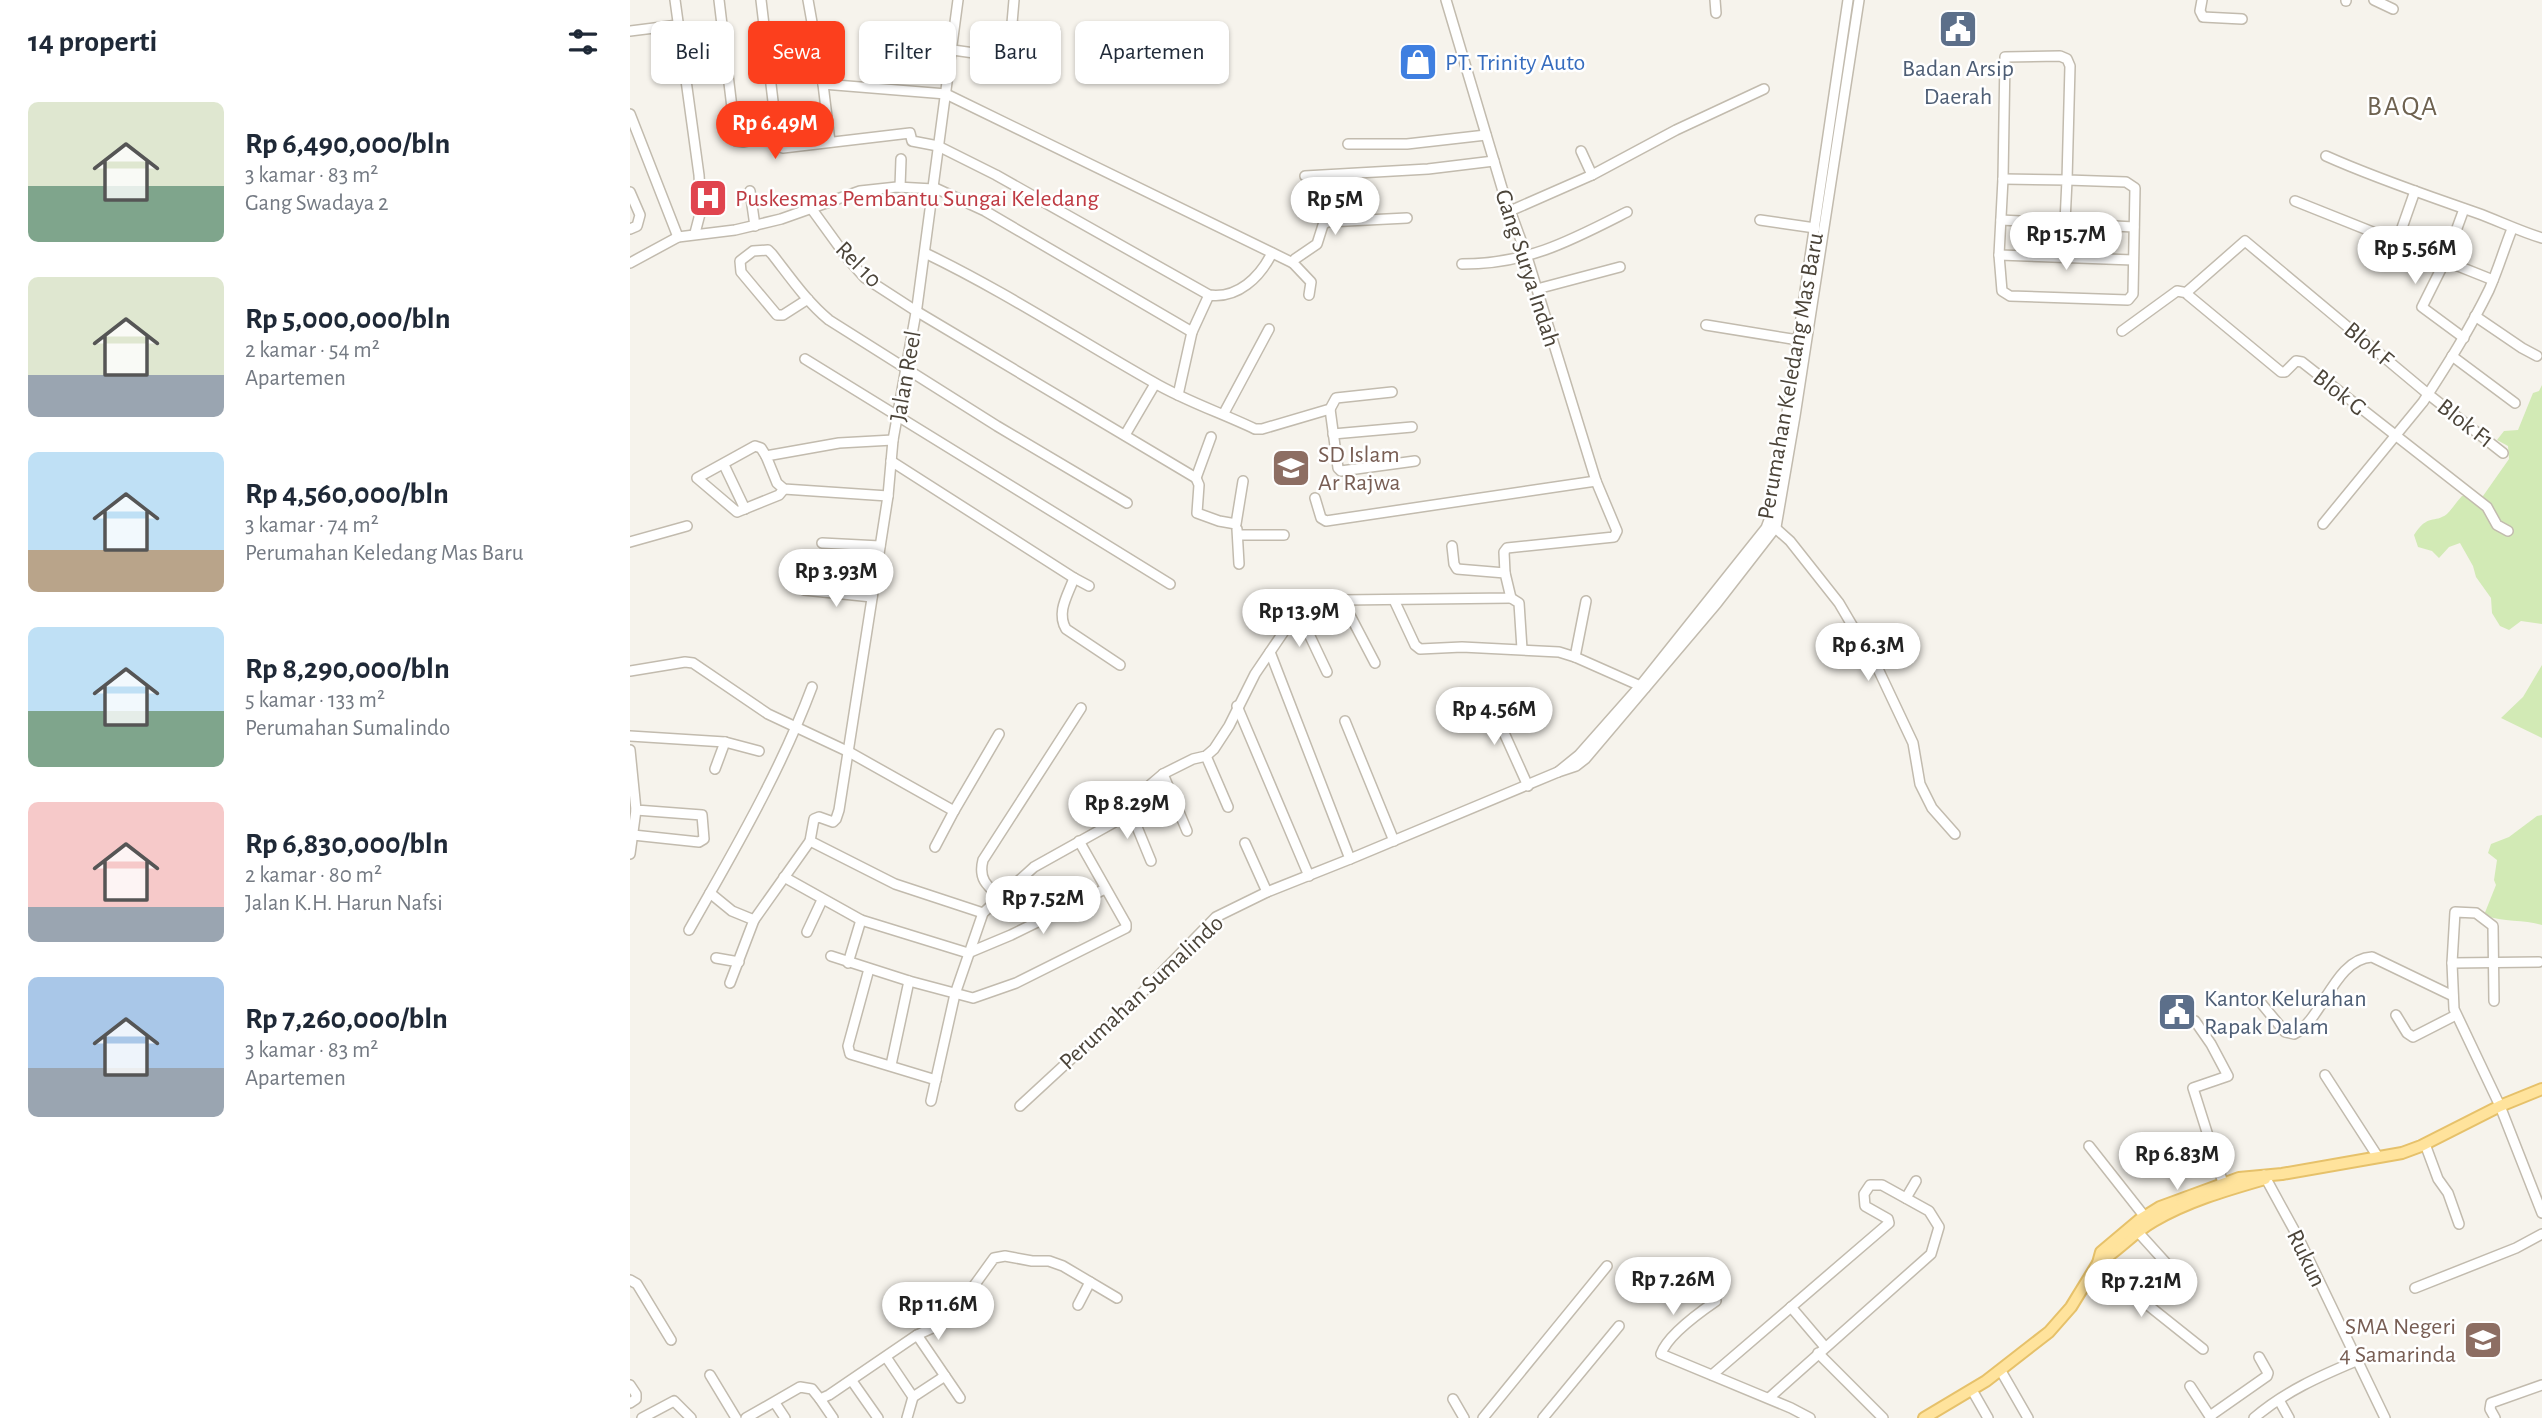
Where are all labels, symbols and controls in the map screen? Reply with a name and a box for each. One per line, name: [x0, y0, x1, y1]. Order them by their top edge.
public building icon: Badan Arsip Daerah: [1937, 8, 1979, 50]
chip: Beli: [651, 21, 734, 84]
chip: Sewa: [748, 21, 845, 84]
chip: Filter: [859, 21, 956, 84]
chip: Baru: [970, 21, 1061, 84]
chip: Apartemen: [1075, 21, 1229, 84]
icon: filters: [564, 23, 602, 61]
text: 14 properti: [28, 27, 157, 57]
shop icon: PT. Trinity Auto: [1397, 41, 1439, 83]
place label: PT. Trinity Auto: [1445, 51, 1585, 75]
place label: Badan Arsip Daerah: [1902, 57, 2014, 109]
district label: BAQA: [2367, 93, 2439, 121]
pin: Rp 6.49M: [703, 102, 847, 161]
text: Rp 6.49M: [732, 112, 818, 135]
text: Rp 6,490,000/bln: [245, 129, 450, 159]
icon: home: [84, 130, 168, 214]
text: 3 kamar · 83 m²: [245, 164, 378, 187]
hospital icon: Puskesmas Pembantu Sungai Keledang: [687, 177, 729, 219]
pin: Rp 5M: [1286, 177, 1384, 237]
place label: Puskesmas Pembantu Sungai Keledang: [735, 187, 1099, 211]
street label: Gang Surya Indah: [1490, 187, 1564, 350]
text: Rp 5M: [1307, 188, 1363, 211]
text: Gang Swadaya 2: [245, 192, 389, 215]
pin: Rp 15.7M: [1994, 212, 2138, 272]
text: Rp 15.7M: [2026, 223, 2106, 246]
pin: Rp 5.56M: [2343, 226, 2487, 286]
street label: Perumahan Keledang Mas Baru: [1754, 231, 1828, 521]
street label: Rel 10: [831, 237, 886, 292]
text: Rp 5.56M: [2373, 237, 2457, 260]
text: Rp 5,000,000/bln: [245, 304, 451, 334]
icon: home: [84, 305, 168, 389]
street label: Blok F: [2339, 318, 2398, 372]
street label: Jalan Reel: [886, 329, 926, 423]
text: 2 kamar · 54 m²: [245, 339, 380, 362]
street label: Blok G: [2308, 365, 2370, 421]
text: Apartemen: [245, 367, 346, 390]
street label: Blok F1: [2433, 395, 2498, 453]
place label: SD Islam Ar Rajwa: [1318, 443, 1401, 495]
school or university icon: SD Islam Ar Rajwa: [1270, 447, 1312, 489]
text: Rp 4,560,000/bln: [245, 479, 449, 509]
icon: home: [84, 480, 168, 564]
text: 3 kamar · 74 m²: [245, 514, 379, 537]
text: Perumahan Keledang Mas Baru: [245, 542, 523, 565]
pin: Rp 3.93M: [764, 550, 908, 609]
text: Rp 3.93M: [794, 560, 878, 583]
pin: Rp 13.9M: [1227, 590, 1371, 649]
text: Rp 13.9M: [1258, 600, 1340, 623]
pin: Rp 6.3M: [1803, 624, 1933, 683]
text: Rp 6.3M: [1831, 634, 1905, 657]
text: Rp 8,290,000/bln: [245, 654, 450, 684]
icon: home: [84, 655, 168, 739]
pin: Rp 4.56M: [1422, 688, 1566, 747]
text: 5 kamar · 133 m²: [245, 689, 385, 712]
text: Rp 4.56M: [1452, 698, 1536, 721]
text: Perumahan Sumalindo: [245, 717, 450, 740]
pin: Rp 8.29M: [1055, 782, 1199, 841]
text: Rp 8.29M: [1084, 792, 1170, 815]
text: Rp 6,830,000/bln: [245, 829, 449, 859]
icon: home: [84, 830, 168, 914]
text: 2 kamar · 80 m²: [245, 864, 382, 887]
pin: Rp 7.52M: [971, 876, 1115, 936]
text: Rp 7.52M: [1002, 887, 1084, 910]
text: Jalan K.H. Harun Nafsi: [245, 892, 443, 915]
street label: Perumahan Sumalindo: [1055, 911, 1228, 1075]
place label: Kantor Kelurahan Rapak Dalam: [2204, 987, 2367, 1039]
public building icon: Kantor Kelurahan Rapak Dalam: [2156, 991, 2198, 1033]
text: Rp 7,260,000/bln: [245, 1004, 448, 1034]
icon: home: [84, 1005, 168, 1089]
text: 3 kamar · 83 m²: [245, 1039, 378, 1062]
text: Apartemen: [245, 1067, 346, 1090]
pin: Rp 6.83M: [2105, 1132, 2249, 1192]
text: Rp 6.83M: [2135, 1143, 2219, 1166]
street label: Rukun: [2282, 1226, 2330, 1291]
pin: Rp 7.26M: [1601, 1258, 1745, 1317]
pin: Rp 7.21M: [2069, 1260, 2213, 1319]
text: Rp 7.26M: [1631, 1268, 1715, 1291]
text: Rp 7.21M: [2100, 1270, 2182, 1293]
pin: Rp 11.6M: [866, 1282, 1010, 1342]
text: Rp 11.6M: [898, 1293, 978, 1316]
place label: SMA Negeri 4 Samarinda: [2339, 1315, 2456, 1367]
school or university icon: SMA Negeri 4 Samarinda: [2462, 1319, 2504, 1361]

